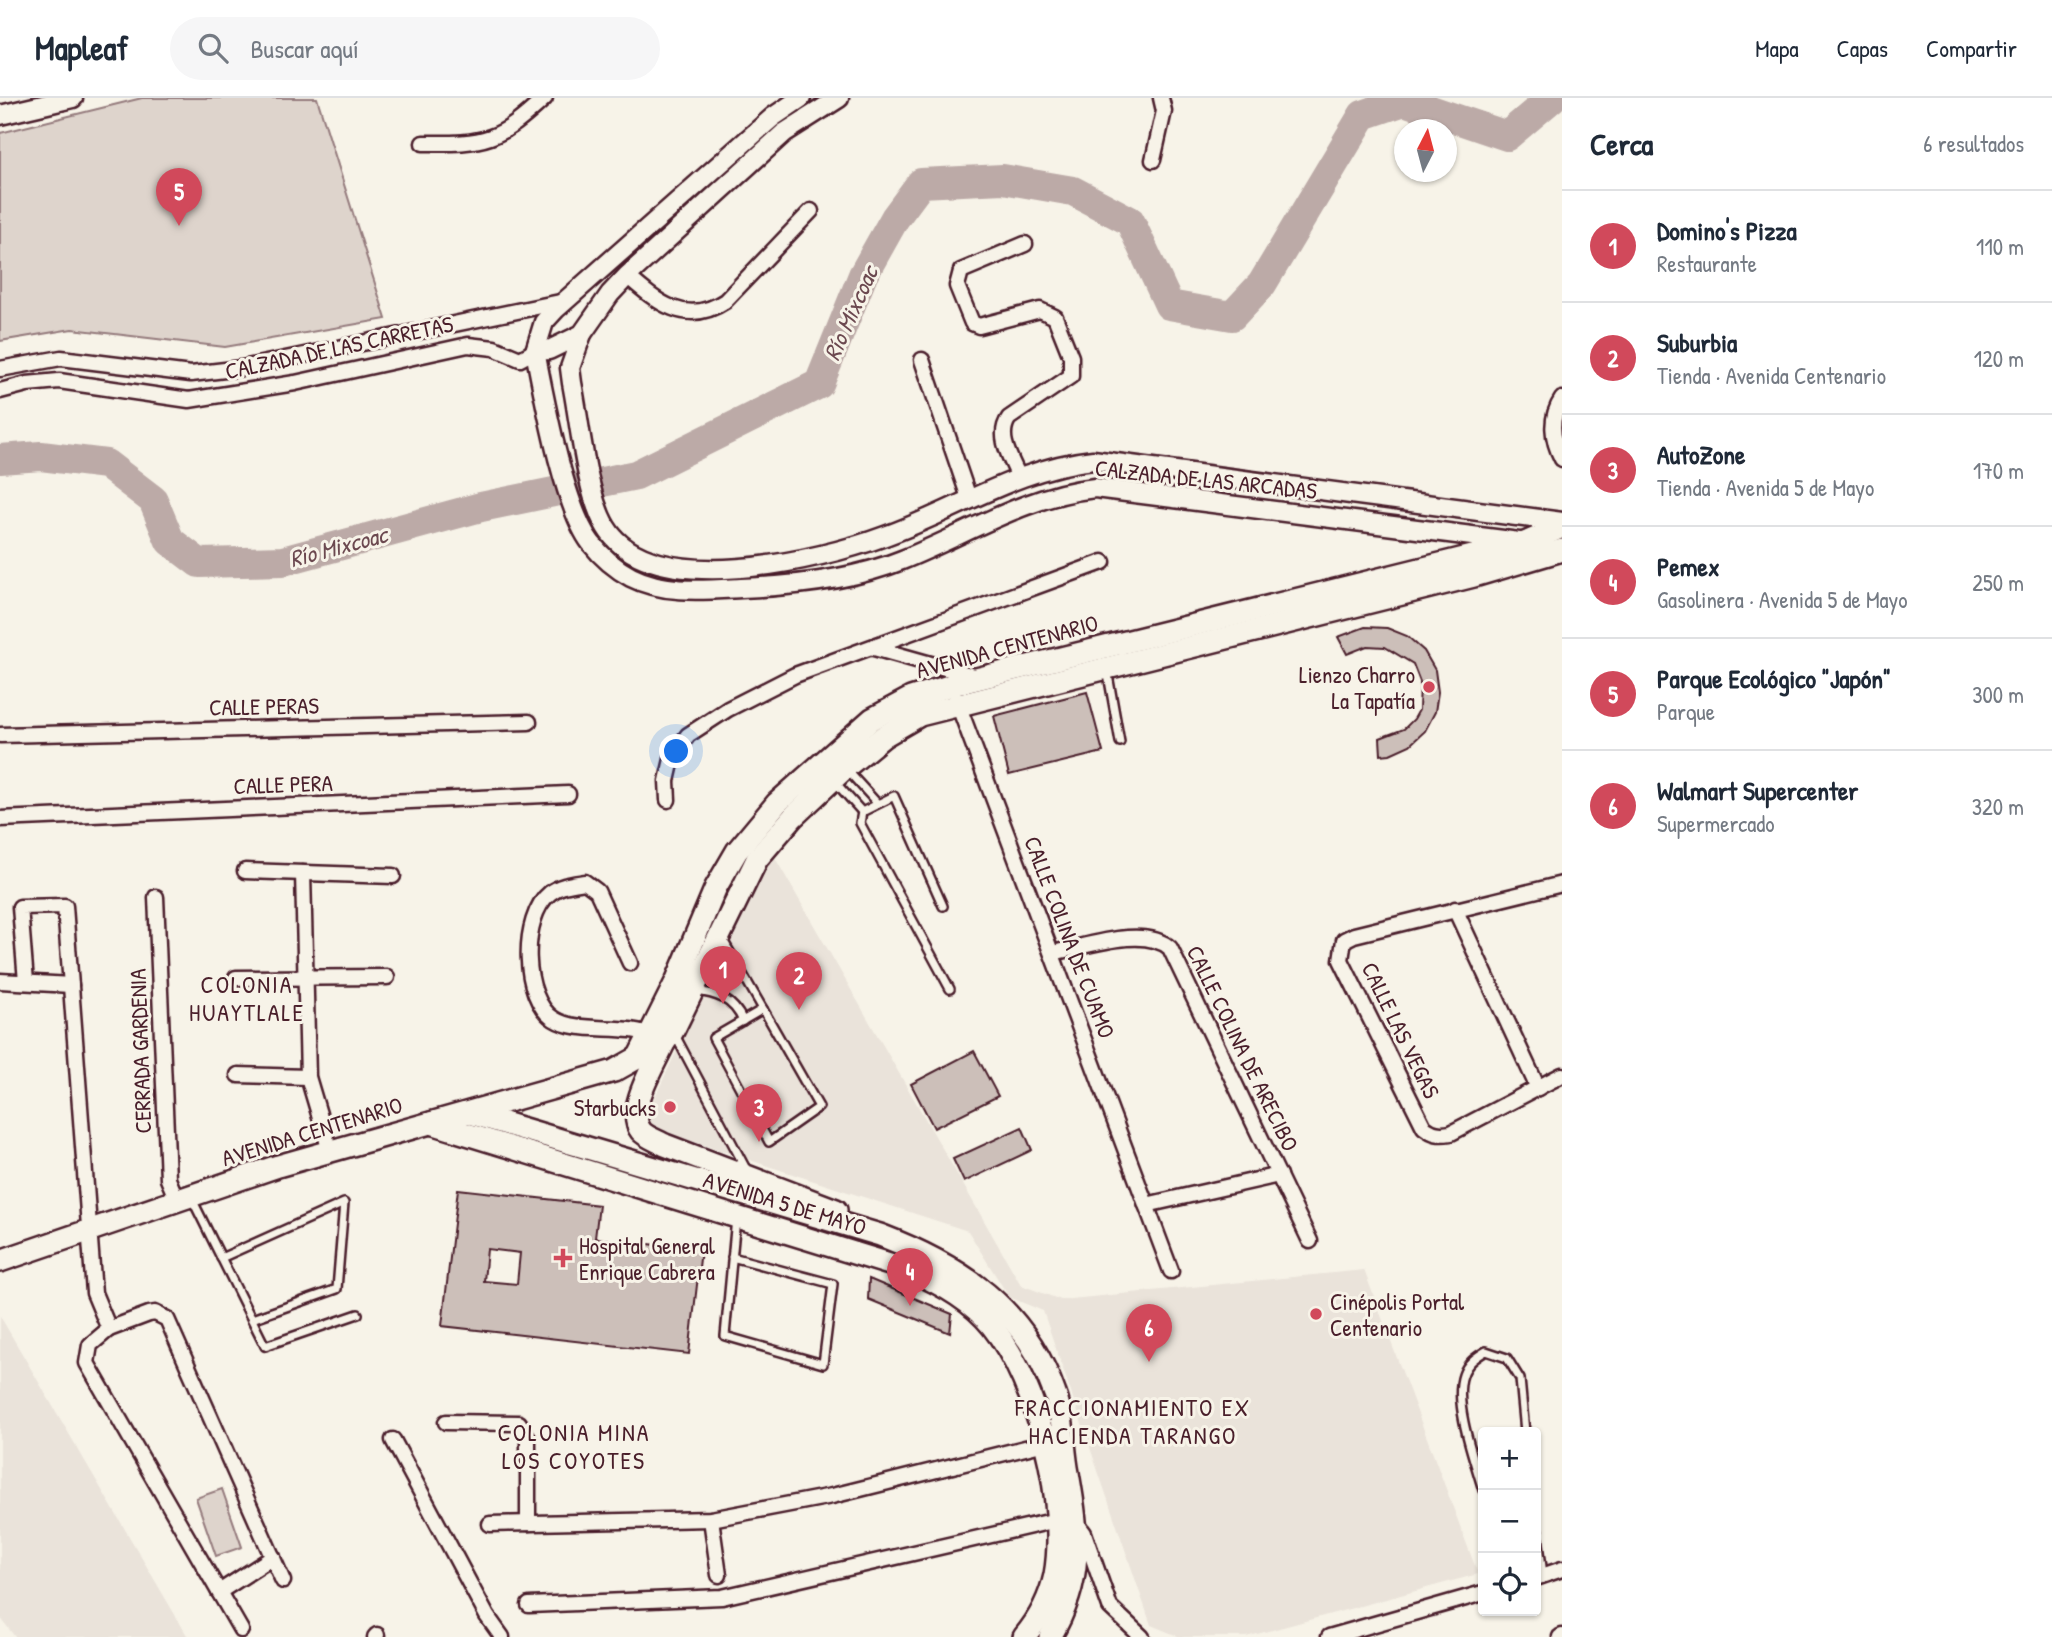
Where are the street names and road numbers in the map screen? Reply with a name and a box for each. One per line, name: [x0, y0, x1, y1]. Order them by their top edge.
street label: CALZADA DE LAS CARRETAS: [222, 308, 456, 386]
street label: CALZADA DE LAS ARCADAS: [1094, 452, 1319, 506]
street label: AVENIDA CENTENARIO: [912, 607, 1102, 685]
street label: CALLE PERAS: [209, 690, 320, 722]
street label: CALLE PERA: [233, 767, 333, 801]
street label: CALLE COLINA DE CUAMO: [1017, 832, 1123, 1042]
street label: CALLE COLINA DE ARECIBO: [1180, 940, 1306, 1156]
street label: CALLE LAS VEGAS: [1355, 957, 1448, 1104]
street label: CERRADA GARDENIA: [122, 968, 158, 1134]
street label: AVENIDA CENTENARIO: [218, 1089, 406, 1173]
street label: AVENIDA 5 DE MAYO: [700, 1164, 870, 1242]

